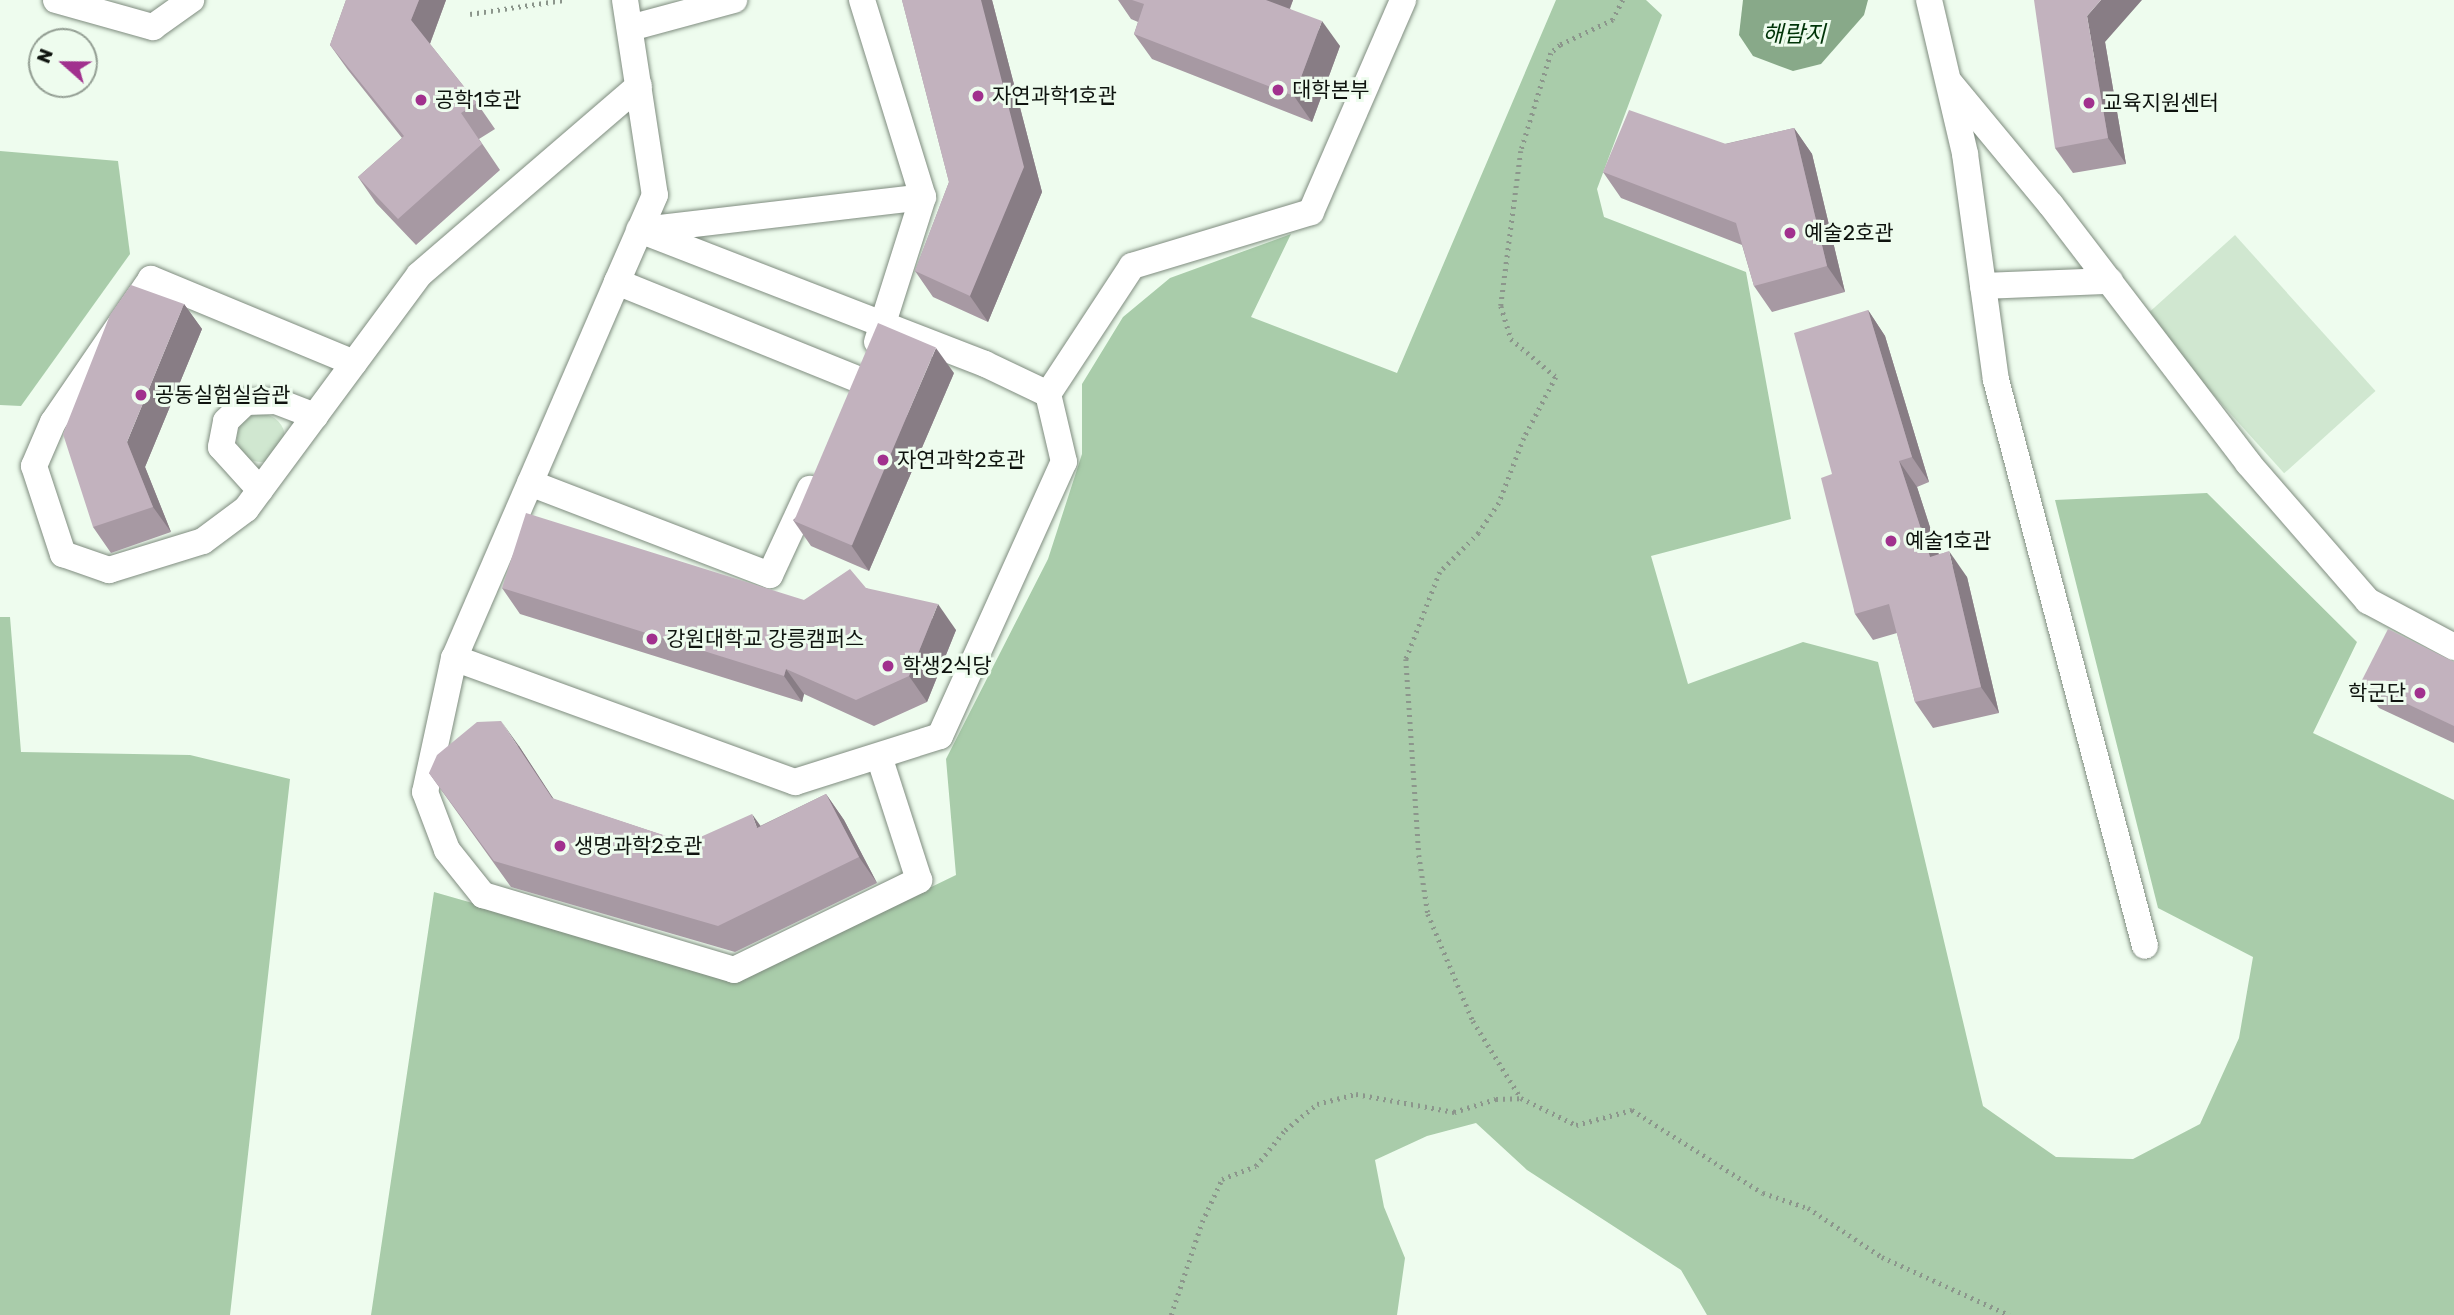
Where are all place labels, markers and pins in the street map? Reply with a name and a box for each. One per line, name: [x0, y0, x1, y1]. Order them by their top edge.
place label: 대학본부: [1292, 77, 1369, 103]
marker: 대학본부: [1270, 82, 1286, 98]
place label: 자연과학1호관: [992, 83, 1117, 109]
place label: 공학1호관: [435, 87, 521, 113]
marker: 자연과학1호관: [970, 88, 986, 104]
place label: 교육지원센터: [2103, 90, 2219, 116]
marker: 공학1호관: [413, 92, 429, 108]
marker: 교육지원센터: [2081, 95, 2097, 111]
place label: 예술2호관: [1804, 220, 1894, 246]
marker: 예술2호관: [1782, 225, 1798, 241]
place label: 공동실험실습관: [155, 382, 290, 408]
marker: 공동실험실습관: [133, 387, 149, 403]
place label: 자연과학2호관: [897, 447, 1025, 473]
marker: 자연과학2호관: [875, 452, 891, 468]
place label: 예술1호관: [1905, 528, 1991, 554]
marker: 예술1호관: [1883, 533, 1899, 549]
place label: 강원대학교 강릉캠퍼스: [666, 626, 864, 652]
marker: 강원대학교 강릉캠퍼스: [644, 631, 660, 647]
place label: 학생2식당: [902, 653, 992, 679]
marker: 학생2식당: [880, 658, 896, 674]
place label: 학군단: [2348, 680, 2406, 706]
marker: 학군단: [2412, 685, 2428, 701]
place label: 생명과학2호관: [574, 833, 702, 859]
marker: 생명과학2호관: [552, 838, 568, 854]

